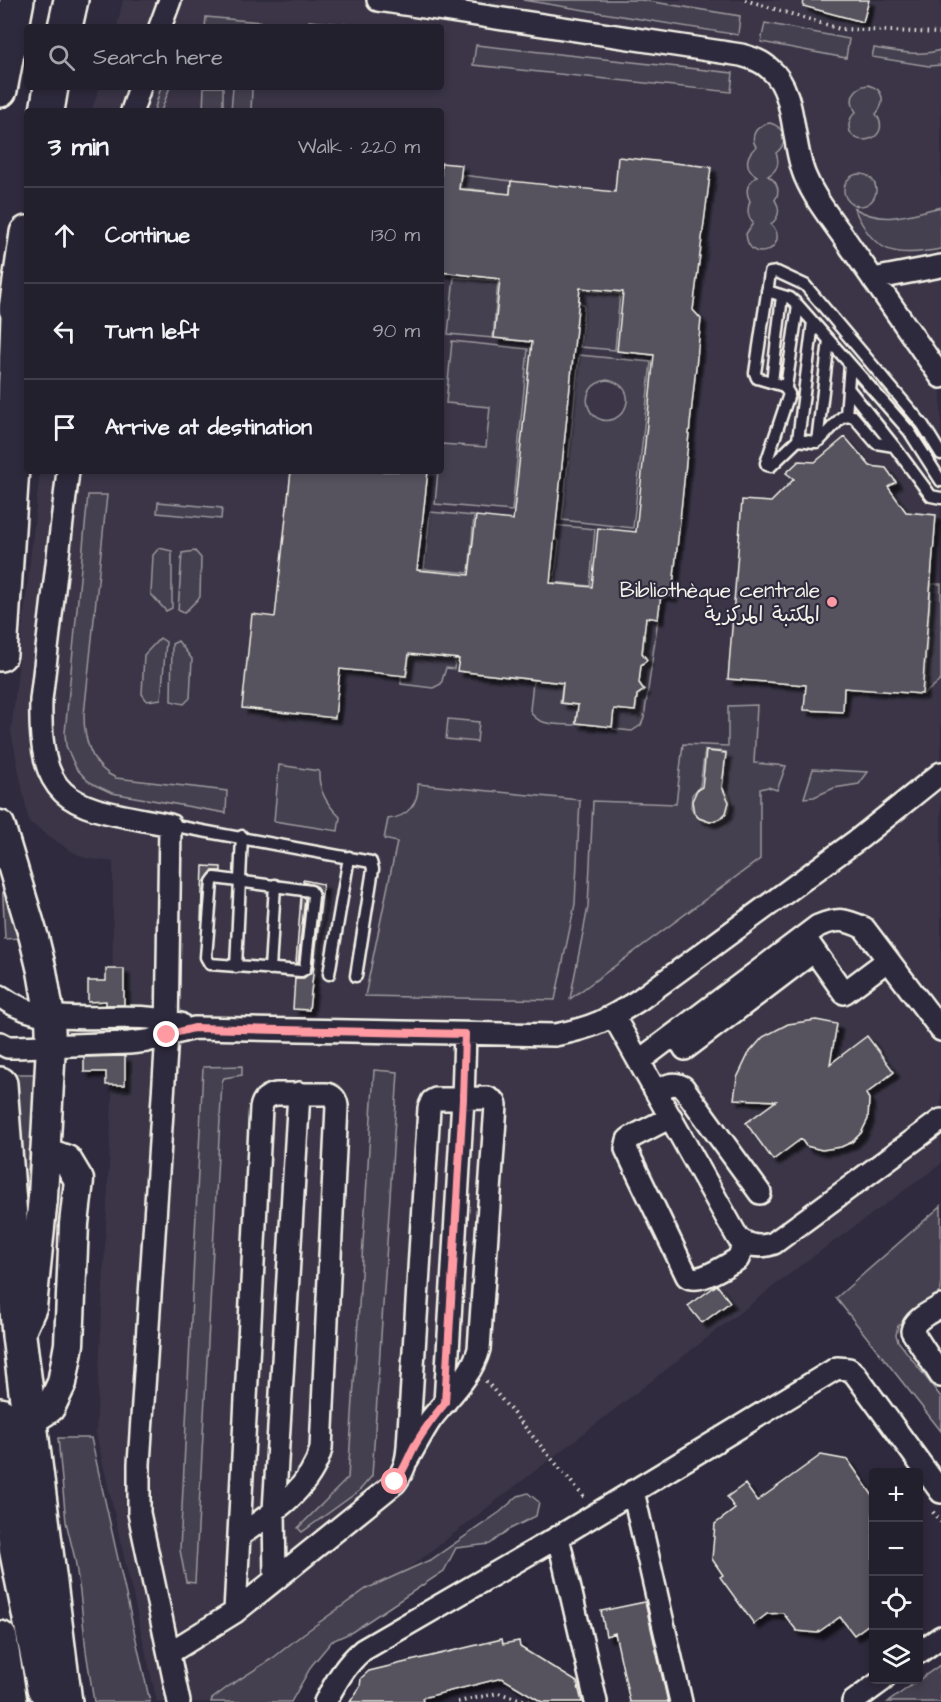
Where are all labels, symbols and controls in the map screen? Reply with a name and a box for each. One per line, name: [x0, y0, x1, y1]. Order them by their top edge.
search box: [24, 24, 444, 90]
icon: search: [45, 41, 78, 74]
text: Search here: [93, 42, 223, 73]
text: 3 min: [48, 129, 109, 165]
text: Walk · 220 m: [298, 133, 420, 161]
icon: ahead: [48, 219, 81, 252]
text: Continue: [105, 220, 190, 251]
text: 130 m: [371, 221, 420, 249]
icon: left: [48, 315, 81, 348]
text: Turn left: [105, 316, 199, 347]
text: 90 m: [372, 317, 420, 345]
icon: arrive: [48, 411, 81, 444]
text: Arrive at destination: [105, 412, 312, 443]
place label: Bibliothèque centrale المكتبة المركزية: [620, 576, 820, 629]
marker: Bibliothèque centrale المكتبة المركزية: [825, 595, 839, 609]
route end: [153, 1021, 179, 1047]
route start: [381, 1468, 407, 1494]
map controls: [869, 1468, 923, 1684]
button: +: [869, 1468, 923, 1522]
button: −: [869, 1522, 923, 1576]
button: locate: [869, 1576, 923, 1630]
button: layers: [869, 1630, 923, 1684]

